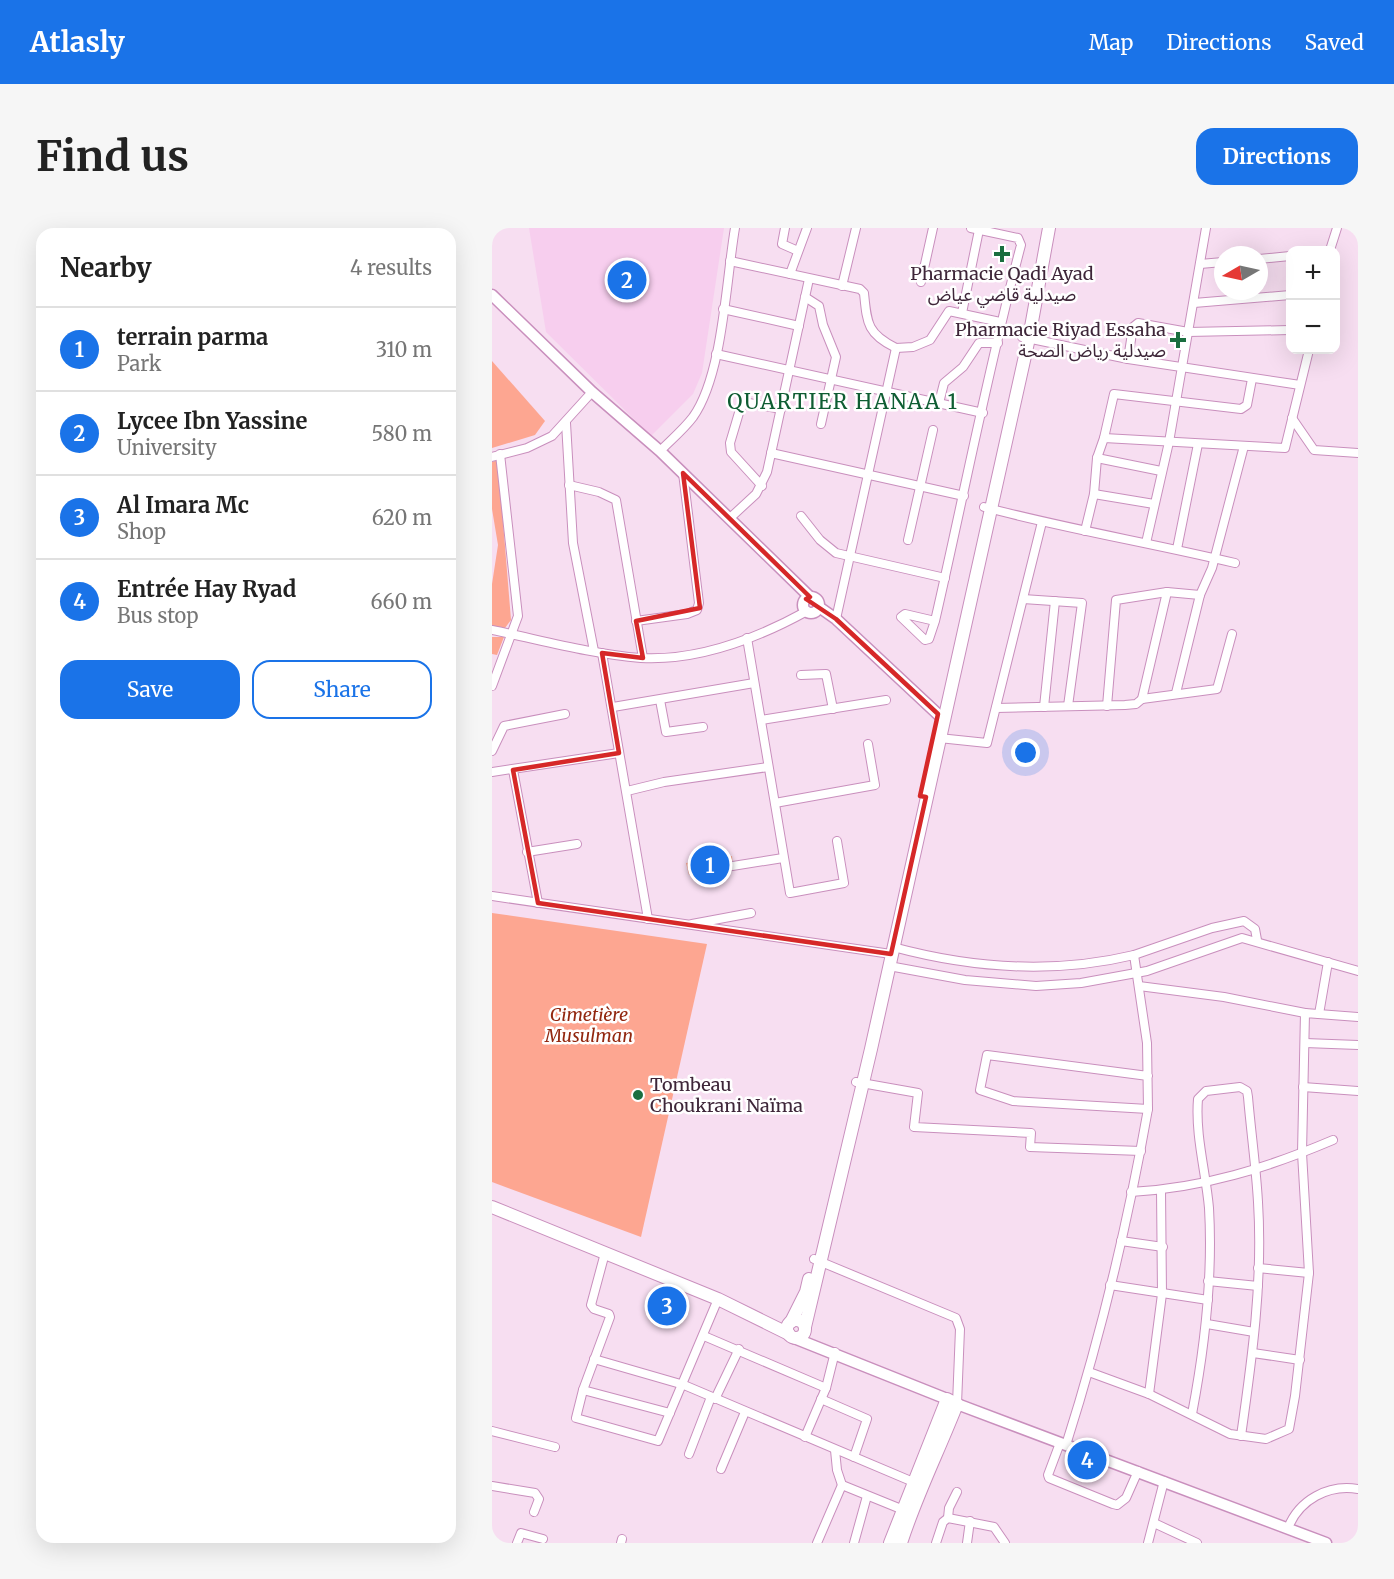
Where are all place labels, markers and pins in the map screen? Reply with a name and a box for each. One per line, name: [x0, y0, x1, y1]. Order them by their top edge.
marker: Pharmacie Qadi Ayad صيدلية قاضي عياض: [995, 247, 1009, 261]
pin: 2: [608, 257, 646, 302]
place label: Pharmacie Qadi Ayad صيدلية قاضي عياض: [910, 262, 1094, 308]
place label: Pharmacie Riyad Essaha صيدلية رياض الصحة: [955, 318, 1166, 362]
marker: Pharmacie Riyad Essaha صيدلية رياض الصحة: [1171, 333, 1185, 347]
pin: 1: [690, 842, 730, 888]
place label: Tombeau Choukrani Naïma: [650, 1073, 803, 1117]
marker: Tombeau Choukrani Naïma: [631, 1088, 645, 1102]
pin: 3: [648, 1284, 687, 1328]
pin: 4: [1068, 1438, 1106, 1482]

